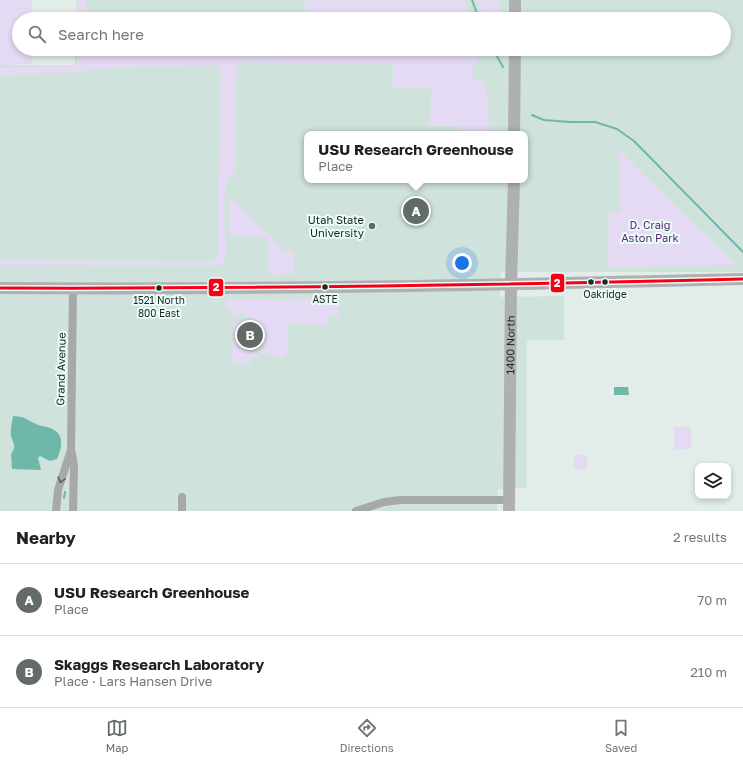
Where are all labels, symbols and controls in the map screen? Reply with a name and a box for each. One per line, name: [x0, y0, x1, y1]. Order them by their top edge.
search box: [12, 12, 731, 56]
icon: search: [26, 23, 48, 45]
text: Search here: [58, 25, 144, 43]
popup: [304, 131, 528, 183]
text: USU Research Greenhouse: [318, 140, 514, 158]
text: Place: [318, 158, 353, 174]
pin: A: [403, 196, 429, 226]
place label: Utah State University: [308, 213, 364, 239]
park label: D. Craig Aston Park: [621, 218, 679, 244]
marker: Utah State University: [367, 221, 377, 231]
your location: [452, 253, 472, 273]
line badge: 2: [550, 273, 565, 293]
text: 2: [554, 276, 561, 289]
unlabelled marker: [586, 277, 596, 287]
marker: Oakridge: [600, 277, 610, 287]
line badge: 2: [208, 278, 224, 297]
text: 2: [213, 280, 220, 293]
marker: ASTE: [320, 282, 330, 292]
marker: 1521 North 800 East: [154, 283, 164, 293]
place label: Oakridge: [583, 288, 627, 300]
place label: ASTE: [312, 293, 338, 305]
place label: 1521 North 800 East: [133, 294, 185, 319]
street label: 1400 North: [503, 315, 517, 375]
pin: B: [237, 320, 263, 350]
street label: Grand Avenue: [53, 332, 68, 406]
map controls: [695, 463, 731, 499]
button: layers: [695, 463, 731, 499]
one-way arrow: [57, 476, 66, 483]
text: Nearby: [16, 527, 76, 548]
text: 2 results: [673, 529, 727, 545]
text: USU Research Greenhouse: [54, 583, 249, 601]
text: A: [24, 592, 34, 608]
text: 70 m: [697, 592, 727, 608]
text: Place: [54, 601, 89, 617]
text: Skaggs Research Laboratory: [54, 655, 264, 673]
text: B: [24, 664, 34, 680]
text: 210 m: [690, 664, 727, 680]
text: Place · Lars Hansen Drive: [54, 673, 212, 689]
tab: Map: [106, 717, 128, 754]
tab: Directions: [340, 717, 394, 754]
tab: Saved: [605, 717, 637, 754]

